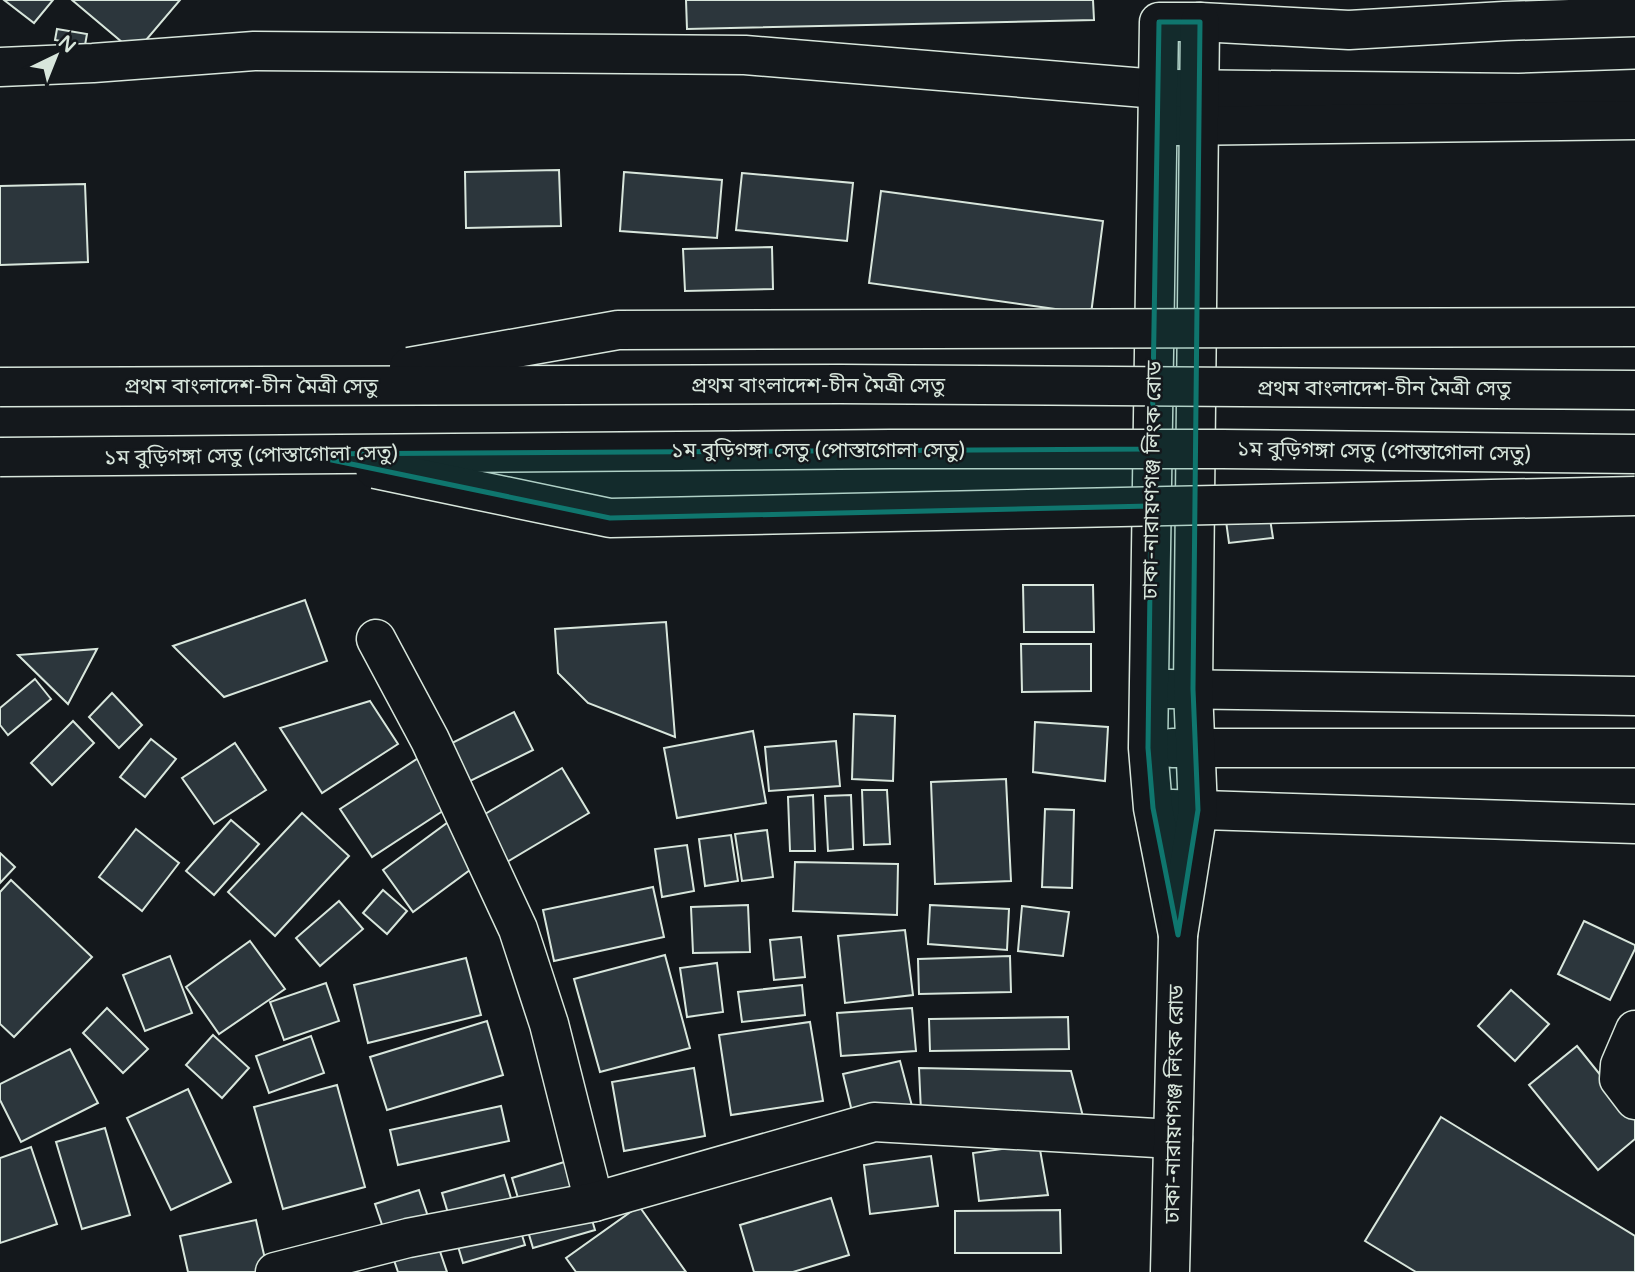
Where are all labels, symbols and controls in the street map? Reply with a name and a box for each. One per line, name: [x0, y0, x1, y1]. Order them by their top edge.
north arrow: [21, 21, 91, 91]
text: N: [54, 31, 80, 58]
street label: ঢাকা-নারায়ণগঞ্জ লিংক রোড: [1138, 359, 1167, 601]
street label: প্রথম বাংলাদেশ-চীন মৈত্রী সেতু: [691, 373, 946, 398]
street label: প্রথম বাংলাদেশ-চীন মৈত্রী সেতু: [124, 374, 379, 399]
street label: প্রথম বাংলাদেশ-চীন মৈত্রী সেতু: [1257, 376, 1512, 401]
street label: ১ম বুড়িগঙ্গা সেতু (পোস্তাগোলা সেতু): [1237, 436, 1531, 467]
street label: ১ম বুড়িগঙ্গা সেতু (পোস্তাগোলা সেতু): [671, 438, 965, 463]
street label: ১ম বুড়িগঙ্গা সেতু (পোস্তাগোলা সেতু): [104, 440, 398, 471]
street label: ঢাকা-নারায়ণগঞ্জ লিংক রোড: [1160, 983, 1189, 1225]

